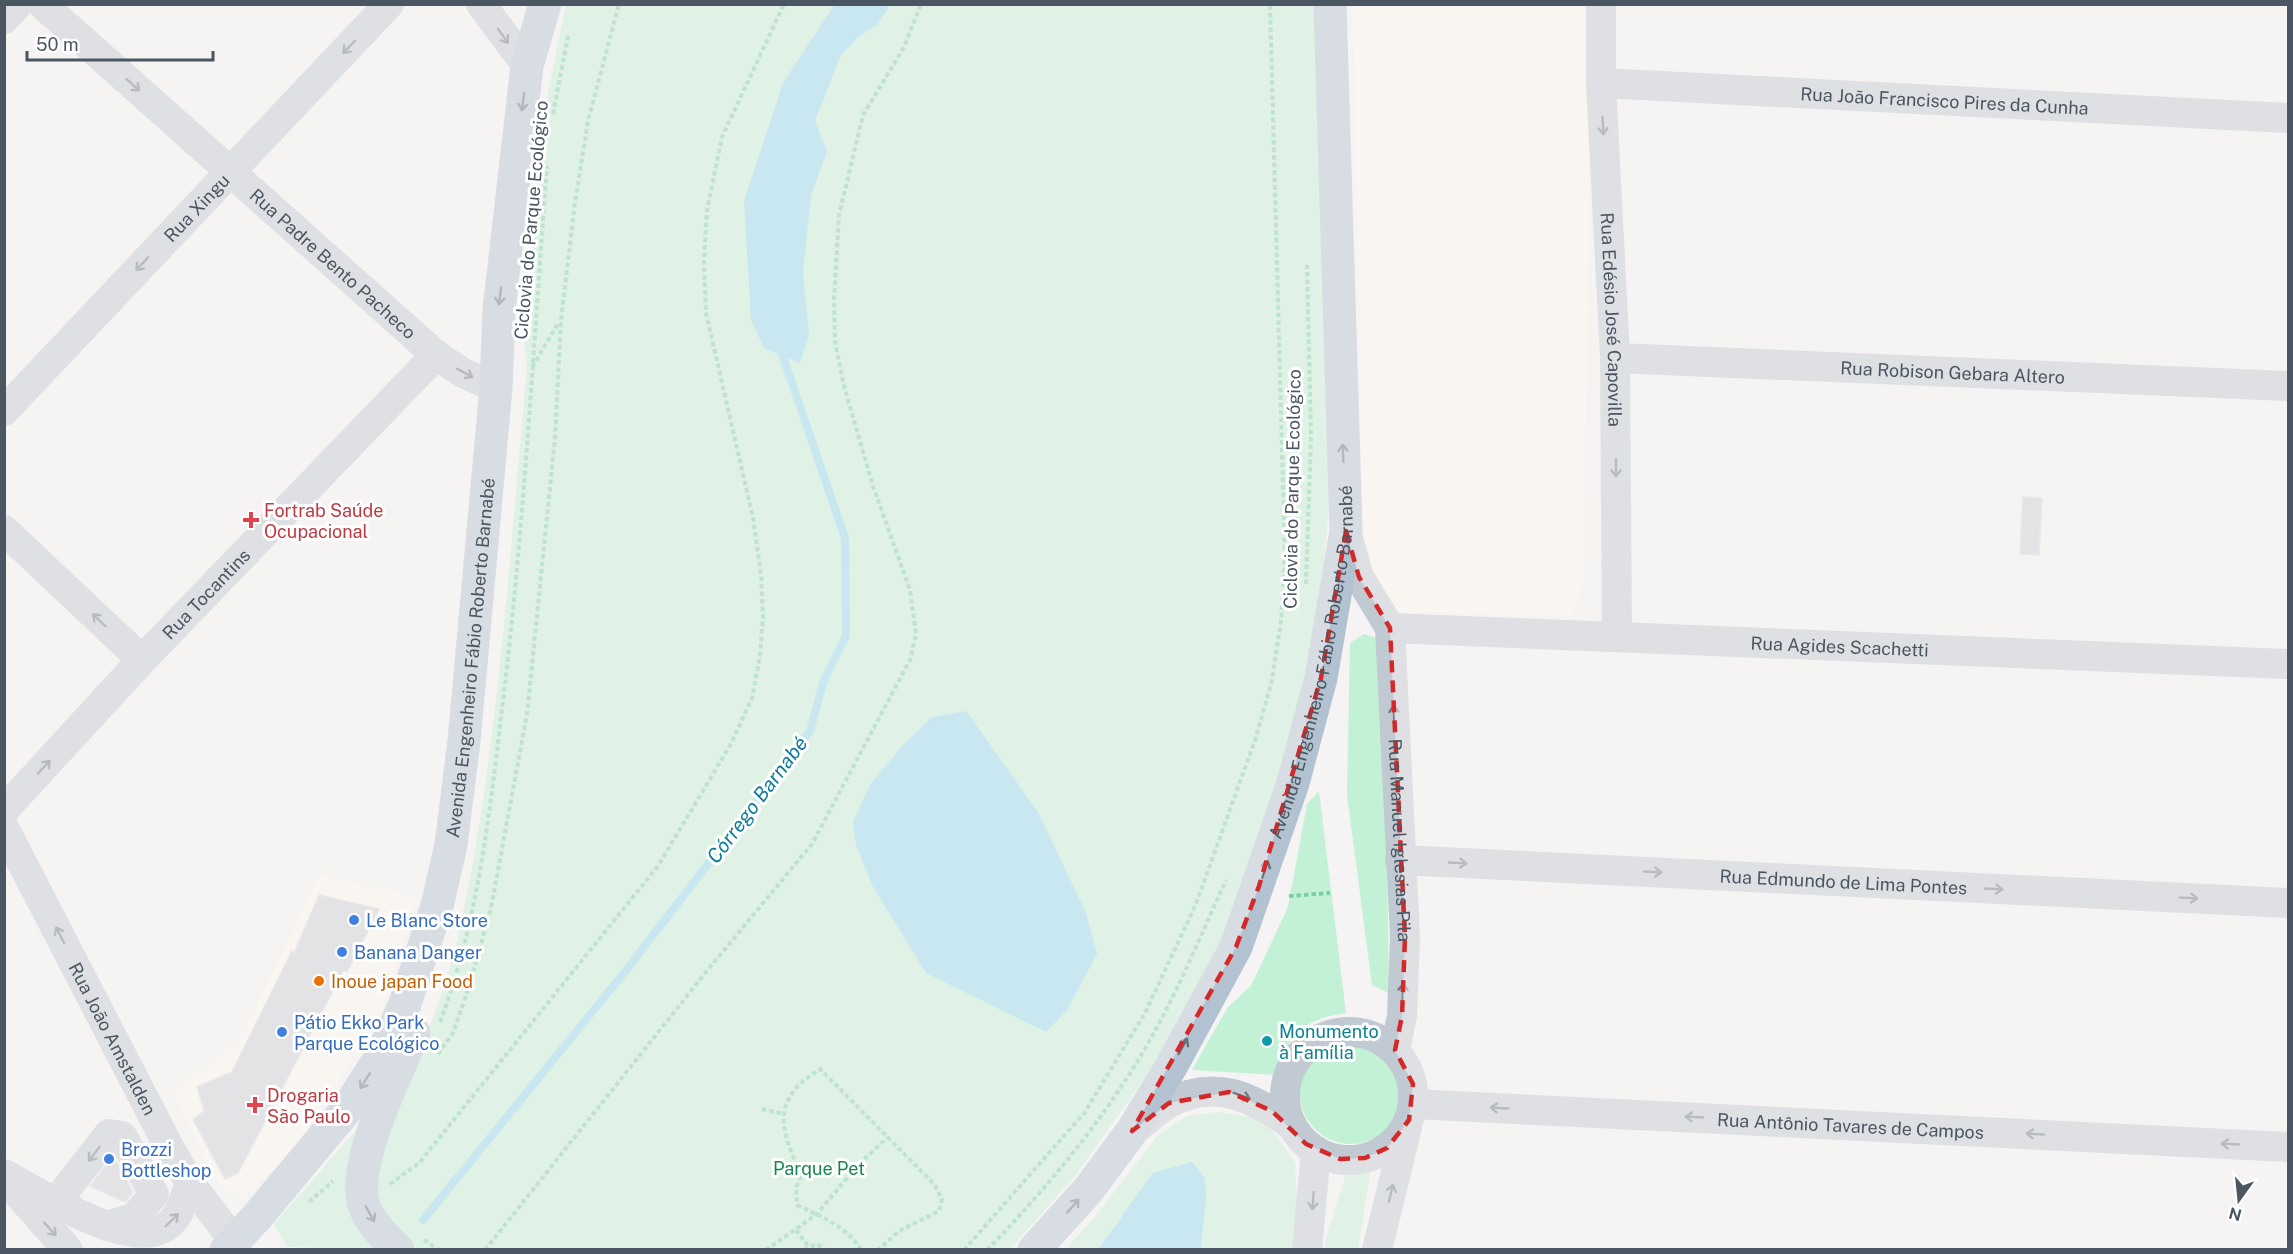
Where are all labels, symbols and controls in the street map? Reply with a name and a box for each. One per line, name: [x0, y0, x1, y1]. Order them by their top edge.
scale bar: [27, 24, 213, 62]
one-way arrow: [497, 27, 509, 44]
text: 50 m: [36, 34, 79, 55]
one-way arrow: [342, 39, 356, 54]
one-way arrow: [125, 78, 140, 92]
street label: Rua João Francisco Pires da Cunha: [1800, 83, 2089, 118]
one-way arrow: [517, 92, 528, 112]
street label: Ciclovia do Parque Ecológico: [510, 100, 552, 340]
one-way arrow: [1597, 115, 1608, 135]
street label: Rua Xingu: [159, 169, 233, 246]
street label: Rua Padre Bento Pacheco: [246, 184, 421, 343]
street label: Rua Edésio José Capovilla: [1597, 212, 1626, 427]
one-way arrow: [135, 257, 149, 272]
one-way arrow: [495, 286, 506, 305]
street label: Rua Robison Gebara Altero: [1840, 357, 2065, 387]
one-way arrow: [456, 367, 473, 379]
street label: Ciclovia do Parque Ecológico: [1279, 369, 1305, 609]
one-way arrow: [1338, 444, 1349, 464]
one-way arrow: [1610, 457, 1622, 477]
street label: Avenida Engenheiro Fábio Roberto Barnabé: [441, 477, 498, 839]
street label: Avenida Engenheiro Fábio Roberto Barnabé: [1264, 485, 1357, 841]
place label: Fortrab Saúde Ocupacional: [264, 500, 383, 542]
marker: Fortrab Saúde Ocupacional: [242, 511, 260, 529]
street label: Rua Tocantins: [158, 544, 254, 643]
one-way arrow: [92, 613, 107, 627]
street label: Rua Agides Scachetti: [1750, 632, 1929, 660]
one-way arrow: [1388, 704, 1399, 724]
water label: Córrego Barnabé: [702, 732, 812, 868]
street label: Rua Manuel Iglesias Pila: [1385, 738, 1416, 942]
one-way arrow: [37, 759, 51, 774]
one-way arrow: [1448, 857, 1468, 868]
one-way arrow: [1260, 860, 1271, 879]
street label: Rua Edmundo de Lima Pontes: [1719, 865, 1968, 898]
one-way arrow: [1642, 867, 1662, 878]
one-way arrow: [1984, 883, 2004, 894]
one-way arrow: [2179, 893, 2199, 904]
place label: Le Blanc Store: [366, 910, 488, 931]
marker: Le Blanc Store: [347, 913, 361, 927]
one-way arrow: [54, 927, 65, 945]
place label: Banana Danger: [354, 942, 482, 963]
marker: Banana Danger: [335, 945, 349, 959]
street label: Rua João Amstalden: [65, 959, 161, 1118]
place label: Inoue japan Food: [331, 971, 473, 992]
marker: Inoue japan Food: [312, 974, 326, 988]
one-way arrow: [1397, 983, 1408, 1003]
place label: Pátio Ekko Park Parque Ecológico: [294, 1012, 439, 1054]
place label: Monumento à Família: [1279, 1021, 1379, 1063]
marker: Pátio Ekko Park Parque Ecológico: [275, 1025, 289, 1039]
marker: Monumento à Família: [1260, 1034, 1274, 1048]
one-way arrow: [1178, 1037, 1189, 1055]
one-way arrow: [359, 1072, 371, 1089]
place label: Drogaria São Paulo: [267, 1085, 350, 1127]
one-way arrow: [1233, 1092, 1251, 1103]
marker: Drogaria São Paulo: [248, 1098, 262, 1112]
one-way arrow: [1489, 1102, 1509, 1113]
street label: Rua Antônio Tavares de Campos: [1717, 1108, 1984, 1143]
one-way arrow: [1684, 1112, 1704, 1123]
one-way arrow: [2026, 1129, 2046, 1140]
place label: Brozzi Bottleshop: [121, 1139, 212, 1181]
one-way arrow: [2221, 1139, 2241, 1150]
one-way arrow: [87, 1146, 100, 1162]
marker: Brozzi Bottleshop: [102, 1152, 116, 1166]
park label: Parque Pet: [773, 1158, 865, 1179]
north arrow: [2209, 1170, 2269, 1230]
one-way arrow: [1385, 1184, 1397, 1203]
one-way arrow: [1307, 1190, 1318, 1210]
one-way arrow: [1067, 1198, 1080, 1214]
text: N: [2227, 1203, 2244, 1225]
one-way arrow: [364, 1205, 376, 1222]
one-way arrow: [164, 1213, 179, 1227]
one-way arrow: [43, 1222, 57, 1237]

